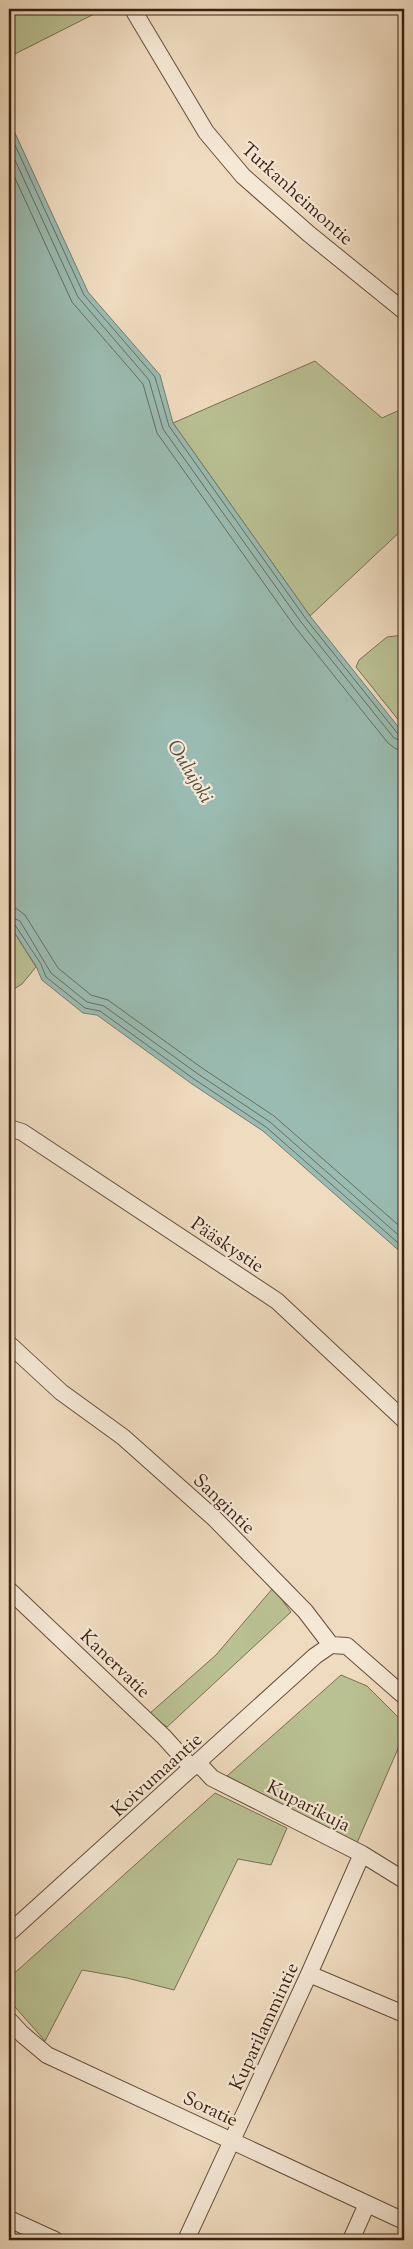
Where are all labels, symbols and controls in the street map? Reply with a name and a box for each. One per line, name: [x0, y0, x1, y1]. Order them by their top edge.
street label: Turkanheimontie: [234, 137, 359, 253]
water label: Oulujoki: [159, 735, 219, 810]
street label: Pääskystie: [185, 1212, 269, 1281]
street label: Sangintie: [186, 1468, 261, 1542]
street label: Kanervatie: [73, 1624, 156, 1705]
street label: Koivumaantie: [106, 1727, 209, 1824]
street label: Kuparikuja: [261, 1775, 355, 1840]
street label: Kuparilammintie: [224, 1959, 307, 2095]
street label: Soratie: [178, 2086, 242, 2135]

